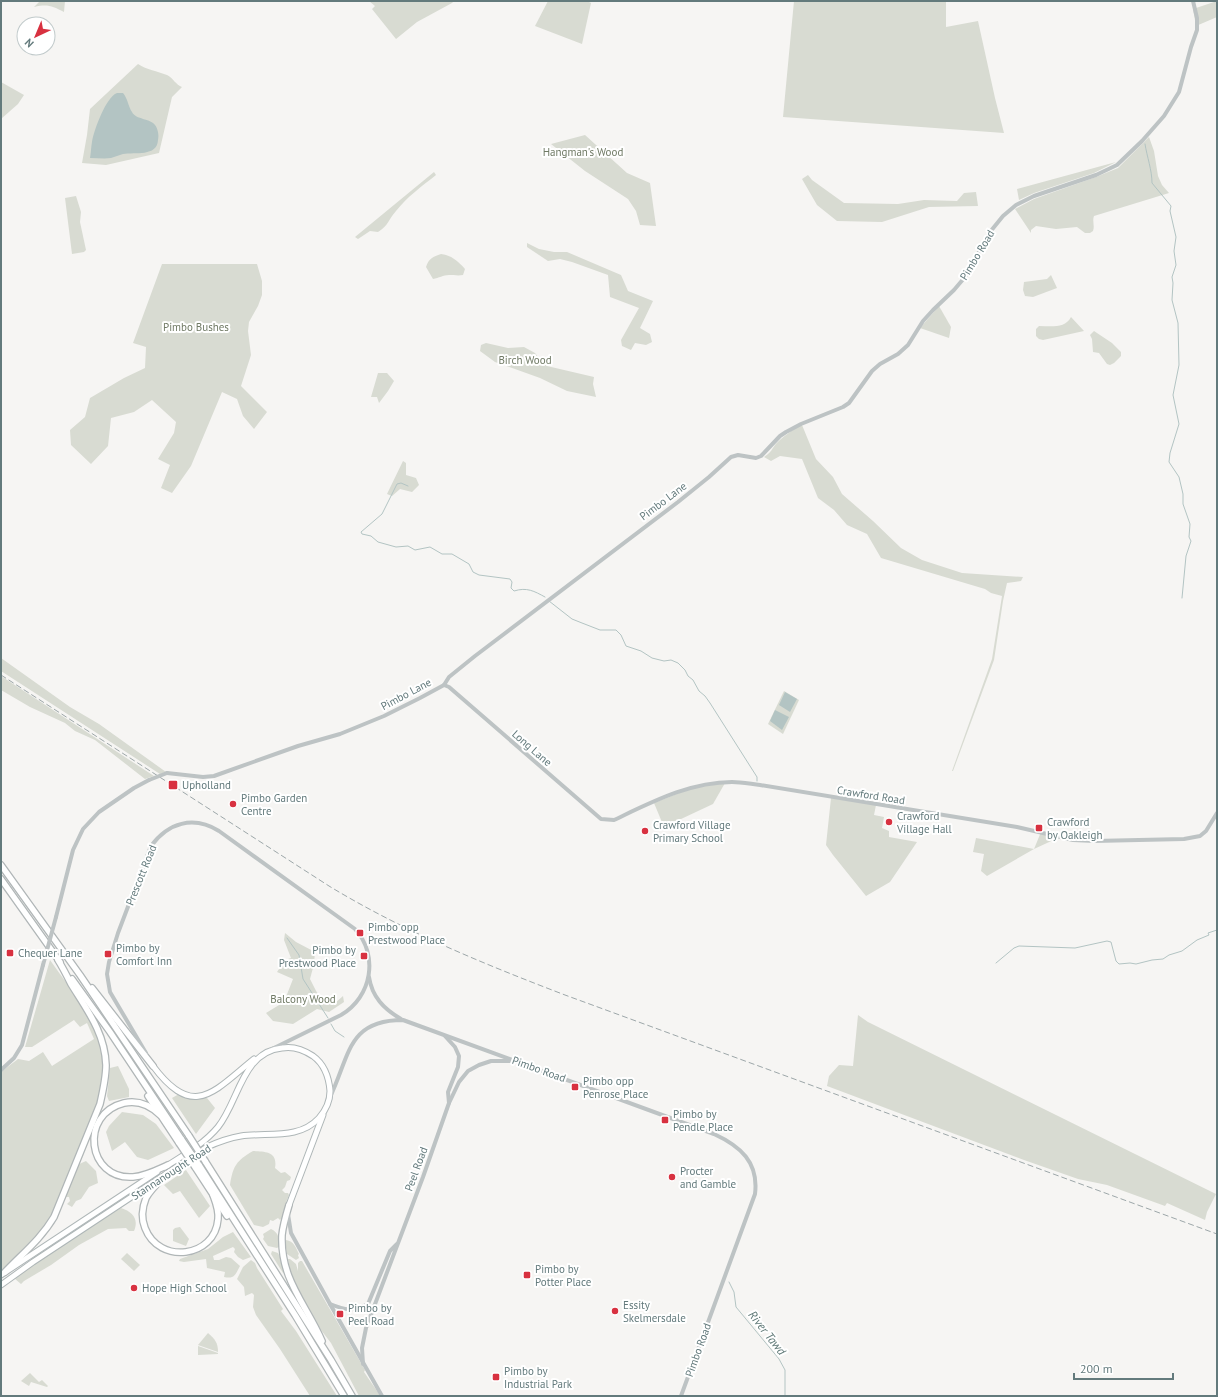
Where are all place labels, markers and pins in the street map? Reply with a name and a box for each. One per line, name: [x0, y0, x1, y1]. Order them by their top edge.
place label: Upholland: [182, 778, 231, 792]
marker: Upholland: [167, 779, 179, 791]
place label: Pimbo Garden Centre: [241, 791, 307, 818]
marker: Pimbo Garden Centre: [228, 799, 238, 809]
place label: Crawford Village Hall: [896, 809, 953, 836]
place label: Crawford by Oakleigh: [1047, 815, 1102, 842]
marker: Crawford Village Hall: [884, 817, 894, 827]
place label: Crawford Village Primary School: [653, 818, 731, 845]
marker: Crawford by Oakleigh: [1034, 823, 1044, 833]
marker: Crawford Village Primary School: [640, 826, 650, 836]
place label: Pimbo opp Prestwood Place: [368, 920, 446, 947]
marker: Pimbo opp Prestwood Place: [355, 928, 365, 938]
place label: Pimbo by Comfort Inn: [116, 941, 172, 968]
place label: Pimbo by Prestwood Place: [279, 943, 357, 970]
place label: Chequer Lane: [18, 946, 83, 960]
marker: Chequer Lane: [5, 948, 15, 958]
marker: Pimbo by Comfort Inn: [103, 949, 113, 959]
marker: Pimbo by Prestwood Place: [359, 951, 369, 961]
place label: Pimbo opp Penrose Place: [583, 1074, 649, 1101]
marker: Pimbo opp Penrose Place: [570, 1082, 580, 1092]
place label: Pimbo by Pendle Place: [673, 1107, 734, 1134]
marker: Pimbo by Pendle Place: [660, 1115, 670, 1125]
place label: Procter and Gamble: [680, 1164, 737, 1191]
marker: Procter and Gamble: [667, 1172, 677, 1182]
place label: Pimbo by Potter Place: [535, 1262, 592, 1289]
marker: Pimbo by Potter Place: [522, 1270, 532, 1280]
place label: Hope High School: [142, 1281, 228, 1295]
marker: Hope High School: [129, 1283, 139, 1293]
place label: Essity Skelmersdale: [623, 1298, 686, 1325]
place label: Pimbo by Peel Road: [348, 1301, 394, 1328]
marker: Essity Skelmersdale: [610, 1306, 620, 1316]
marker: Pimbo by Peel Road: [335, 1309, 345, 1319]
place label: Pimbo by Industrial Park: [504, 1364, 573, 1391]
marker: Pimbo by Industrial Park: [491, 1372, 501, 1382]

